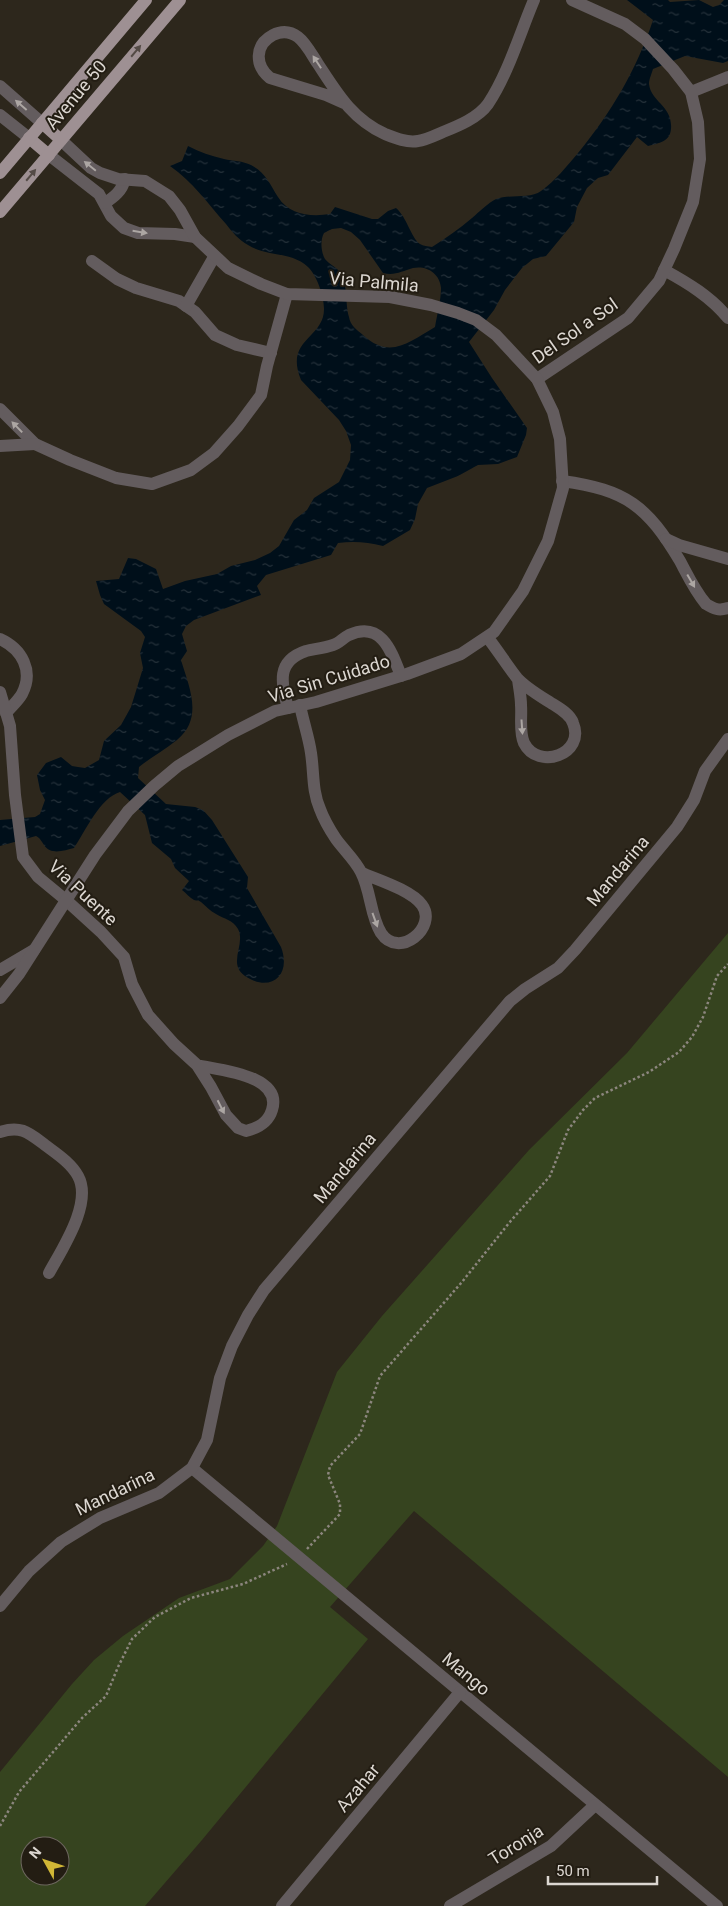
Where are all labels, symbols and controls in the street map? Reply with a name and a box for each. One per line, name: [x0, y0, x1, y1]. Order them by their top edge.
one-way arrow: [131, 45, 142, 58]
street label: Avenue 50: [41, 56, 111, 133]
one-way arrow: [312, 56, 322, 69]
one-way arrow: [15, 99, 28, 110]
one-way arrow: [84, 160, 97, 171]
one-way arrow: [26, 169, 37, 182]
one-way arrow: [133, 229, 149, 237]
street label: Via Palmila: [328, 267, 420, 296]
street label: Del Sol a Sol: [528, 293, 622, 368]
one-way arrow: [11, 421, 23, 433]
one-way arrow: [687, 574, 695, 588]
street label: Via Sin Cuidado: [266, 650, 392, 707]
one-way arrow: [518, 720, 526, 736]
street label: Mandarina: [582, 831, 653, 910]
street label: Via Puente: [45, 856, 122, 930]
one-way arrow: [372, 912, 379, 927]
one-way arrow: [217, 1100, 225, 1114]
street label: Mandarina: [309, 1128, 380, 1207]
street label: Mandarina: [72, 1463, 158, 1520]
street label: Mango: [438, 1648, 494, 1700]
street label: Azahar: [331, 1759, 384, 1816]
street label: Toronja: [485, 1820, 547, 1869]
north arrow: [20, 1836, 70, 1886]
text: N: [26, 1844, 44, 1862]
scale bar: [548, 1854, 657, 1886]
text: 50 m: [556, 1862, 590, 1880]

